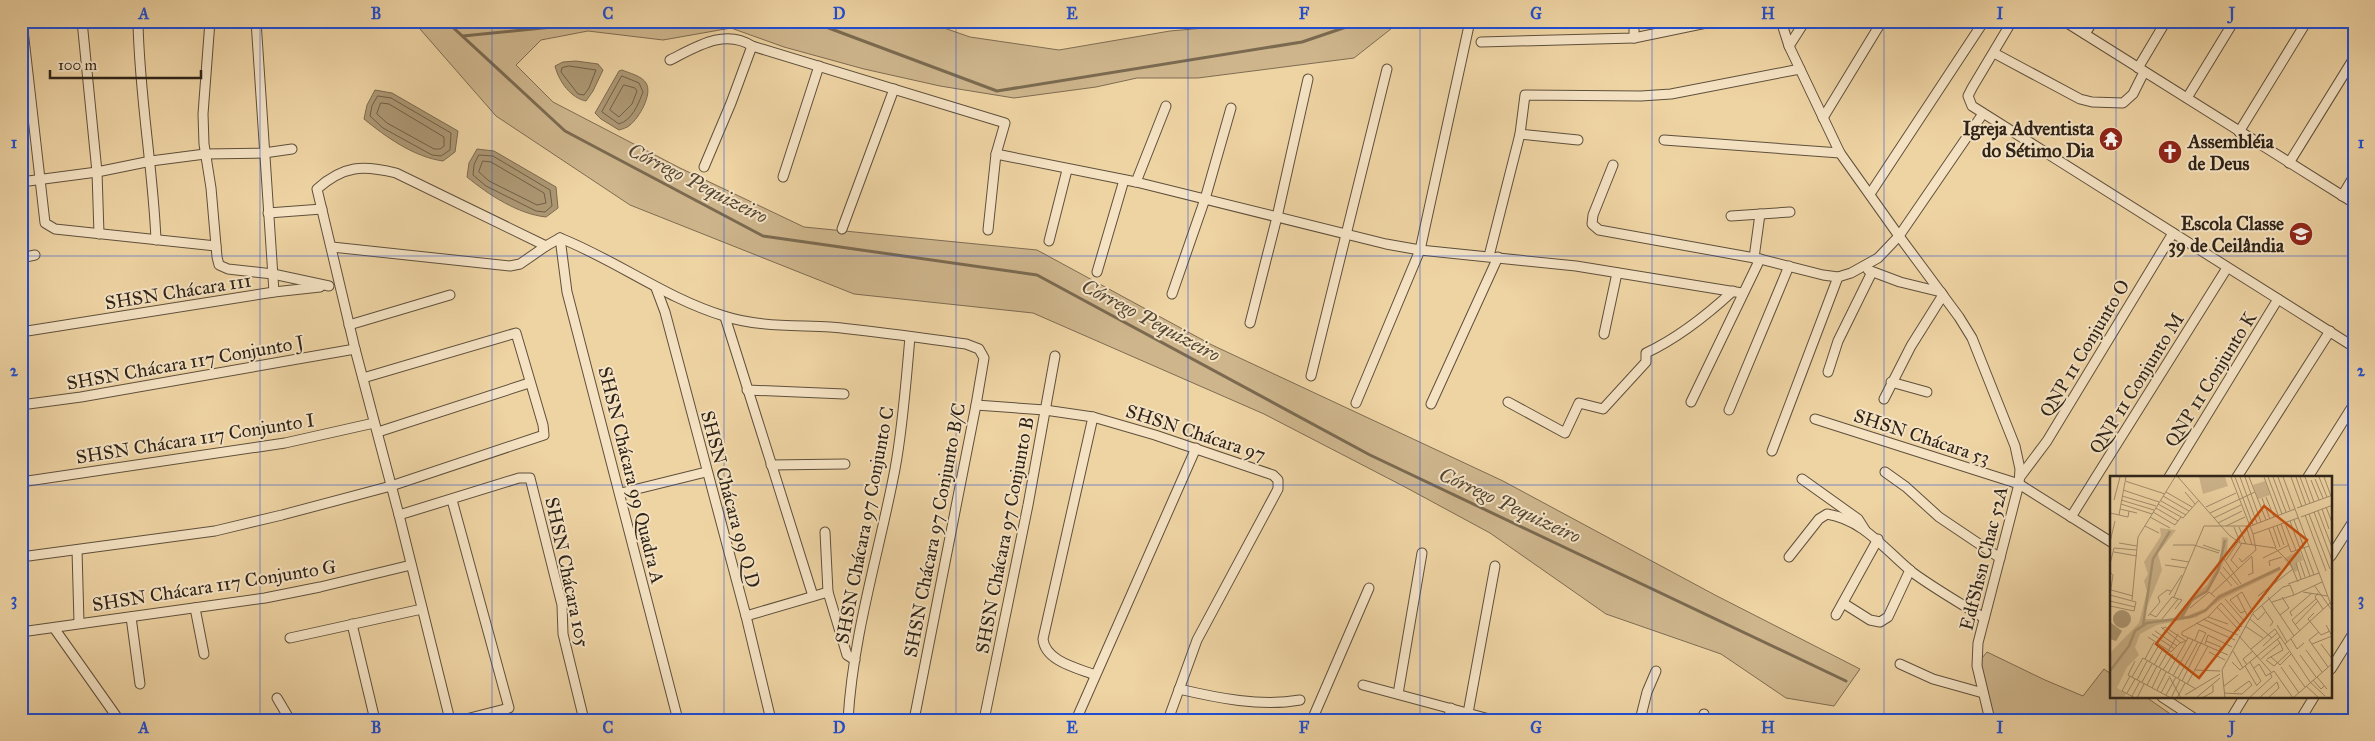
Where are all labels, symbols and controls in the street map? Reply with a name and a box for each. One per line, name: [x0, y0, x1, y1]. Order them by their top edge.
text: A: [138, 4, 150, 23]
text: B: [371, 4, 381, 23]
text: C: [603, 4, 614, 23]
text: D: [833, 4, 846, 23]
text: E: [1066, 4, 1078, 23]
text: F: [1299, 4, 1310, 23]
text: G: [1530, 4, 1542, 23]
text: H: [1761, 4, 1775, 23]
text: I: [1997, 4, 2004, 23]
text: J: [2227, 4, 2236, 24]
scale bar: [50, 48, 201, 80]
text: 100 m: [58, 56, 98, 74]
place label: Igreja Adventista do Sétimo Dia: [1963, 117, 2095, 162]
temple icon: Igreja Adventista do Sétimo Dia: [2098, 126, 2124, 152]
place label: Assembléia de Deus: [2186, 130, 2275, 175]
text: 1: [11, 133, 18, 152]
text: 1: [2358, 133, 2365, 152]
water label: Córrego Pequizeiro: [624, 137, 772, 229]
church icon: Assembléia de Deus: [2157, 139, 2183, 165]
place label: Escola Classe 39 de Ceilândia: [2168, 212, 2285, 258]
school or university icon: Escola Classe 39 de Ceilândia: [2288, 221, 2314, 247]
street label: SHSN Chácara 111: [103, 269, 253, 314]
water label: Córrego Pequizeiro: [1078, 273, 1225, 367]
street label: QNP 11 Conjunto O: [2034, 275, 2135, 421]
street label: QNP 11 Conjunto K: [2160, 307, 2262, 451]
street label: QNP 11 Conjunto M: [2084, 309, 2189, 458]
street label: SHSN Chácara 117 Conjunto J: [65, 330, 306, 396]
text: 2: [10, 361, 19, 380]
text: 2: [2357, 361, 2366, 380]
street label: SHSN Chácara 99 Quadra A: [593, 364, 670, 586]
street label: SHSN Chácara 97: [1123, 399, 1269, 466]
street label: SHSN Chácara 97 Conjunto B/C: [899, 401, 970, 659]
street label: SHSN Chácara 53: [1851, 404, 1993, 469]
street label: SHSN Chácara 97 Conjunto C: [830, 405, 899, 646]
street label: SHSN Chácara 117 Conjunto I: [74, 408, 316, 469]
street label: SHSN Chácara 99 Q D: [696, 408, 765, 590]
street label: SHSN Chácara 97 Conjunto B: [970, 415, 1039, 655]
water label: Córrego Pequizeiro: [1435, 462, 1585, 548]
inset map: [2110, 476, 2332, 698]
street label: EdfShsn Chac 52A: [1954, 483, 2013, 633]
street label: SHSN Chácara 105: [540, 495, 595, 649]
street label: SHSN Chácara 117 Conjunto G: [90, 555, 338, 616]
text: 3: [11, 590, 17, 610]
text: 3: [2358, 590, 2364, 610]
text: A: [138, 718, 150, 737]
text: B: [371, 718, 381, 737]
text: C: [603, 718, 614, 737]
text: D: [833, 718, 846, 737]
text: E: [1066, 718, 1078, 737]
text: F: [1299, 718, 1310, 737]
text: G: [1530, 718, 1542, 737]
text: H: [1761, 718, 1775, 737]
text: I: [1997, 718, 2004, 737]
text: J: [2227, 718, 2236, 738]

